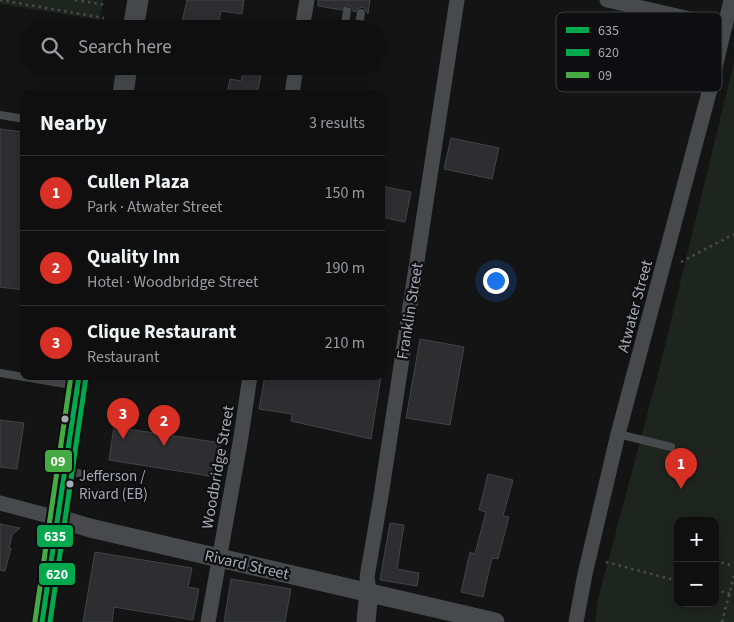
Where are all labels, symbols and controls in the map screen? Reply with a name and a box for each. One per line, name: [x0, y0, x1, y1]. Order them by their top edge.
legend: [556, 12, 722, 92]
search box: [20, 20, 385, 75]
text: 635: [598, 21, 619, 41]
icon: search: [38, 34, 66, 62]
text: Search here: [78, 34, 172, 61]
text: 620: [598, 43, 619, 63]
text: 09: [598, 66, 612, 86]
text: Nearby: [40, 108, 107, 138]
text: 3 results: [309, 112, 365, 134]
text: Cullen Plaza: [87, 169, 189, 196]
text: 1: [52, 182, 60, 204]
text: 150 m: [325, 182, 365, 204]
text: Park · Atwater Street: [87, 196, 222, 218]
text: Quality Inn: [87, 244, 180, 271]
text: 2: [52, 257, 60, 279]
text: 190 m: [325, 257, 365, 279]
street label: Atwater Street: [612, 257, 658, 355]
street label: Franklin Street: [391, 261, 429, 361]
your location: [483, 268, 509, 294]
text: Hotel · Woodbridge Street: [87, 271, 259, 293]
text: Clique Restaurant: [87, 319, 236, 346]
text: 3: [52, 332, 60, 354]
text: 210 m: [325, 332, 365, 354]
text: Restaurant: [87, 346, 160, 368]
pin: 3: [107, 398, 139, 439]
street label: Woodbridge Street: [196, 403, 240, 531]
pin: 2: [148, 405, 180, 446]
unlabelled marker: [60, 414, 70, 424]
pin: 1: [665, 448, 697, 489]
line badge: 09: [44, 449, 73, 473]
text: 09: [51, 452, 65, 472]
place label: Jefferson / Rivard (EB): [79, 466, 148, 505]
marker: Jefferson / Rivard (EB): [65, 479, 75, 489]
map controls: [674, 517, 719, 607]
button: +: [674, 517, 719, 562]
line badge: 635: [36, 524, 74, 548]
text: 635: [44, 527, 66, 547]
street label: Rivard Street: [202, 545, 292, 585]
line badge: 620: [38, 562, 76, 586]
button: −: [674, 562, 719, 607]
text: 620: [46, 565, 68, 585]

